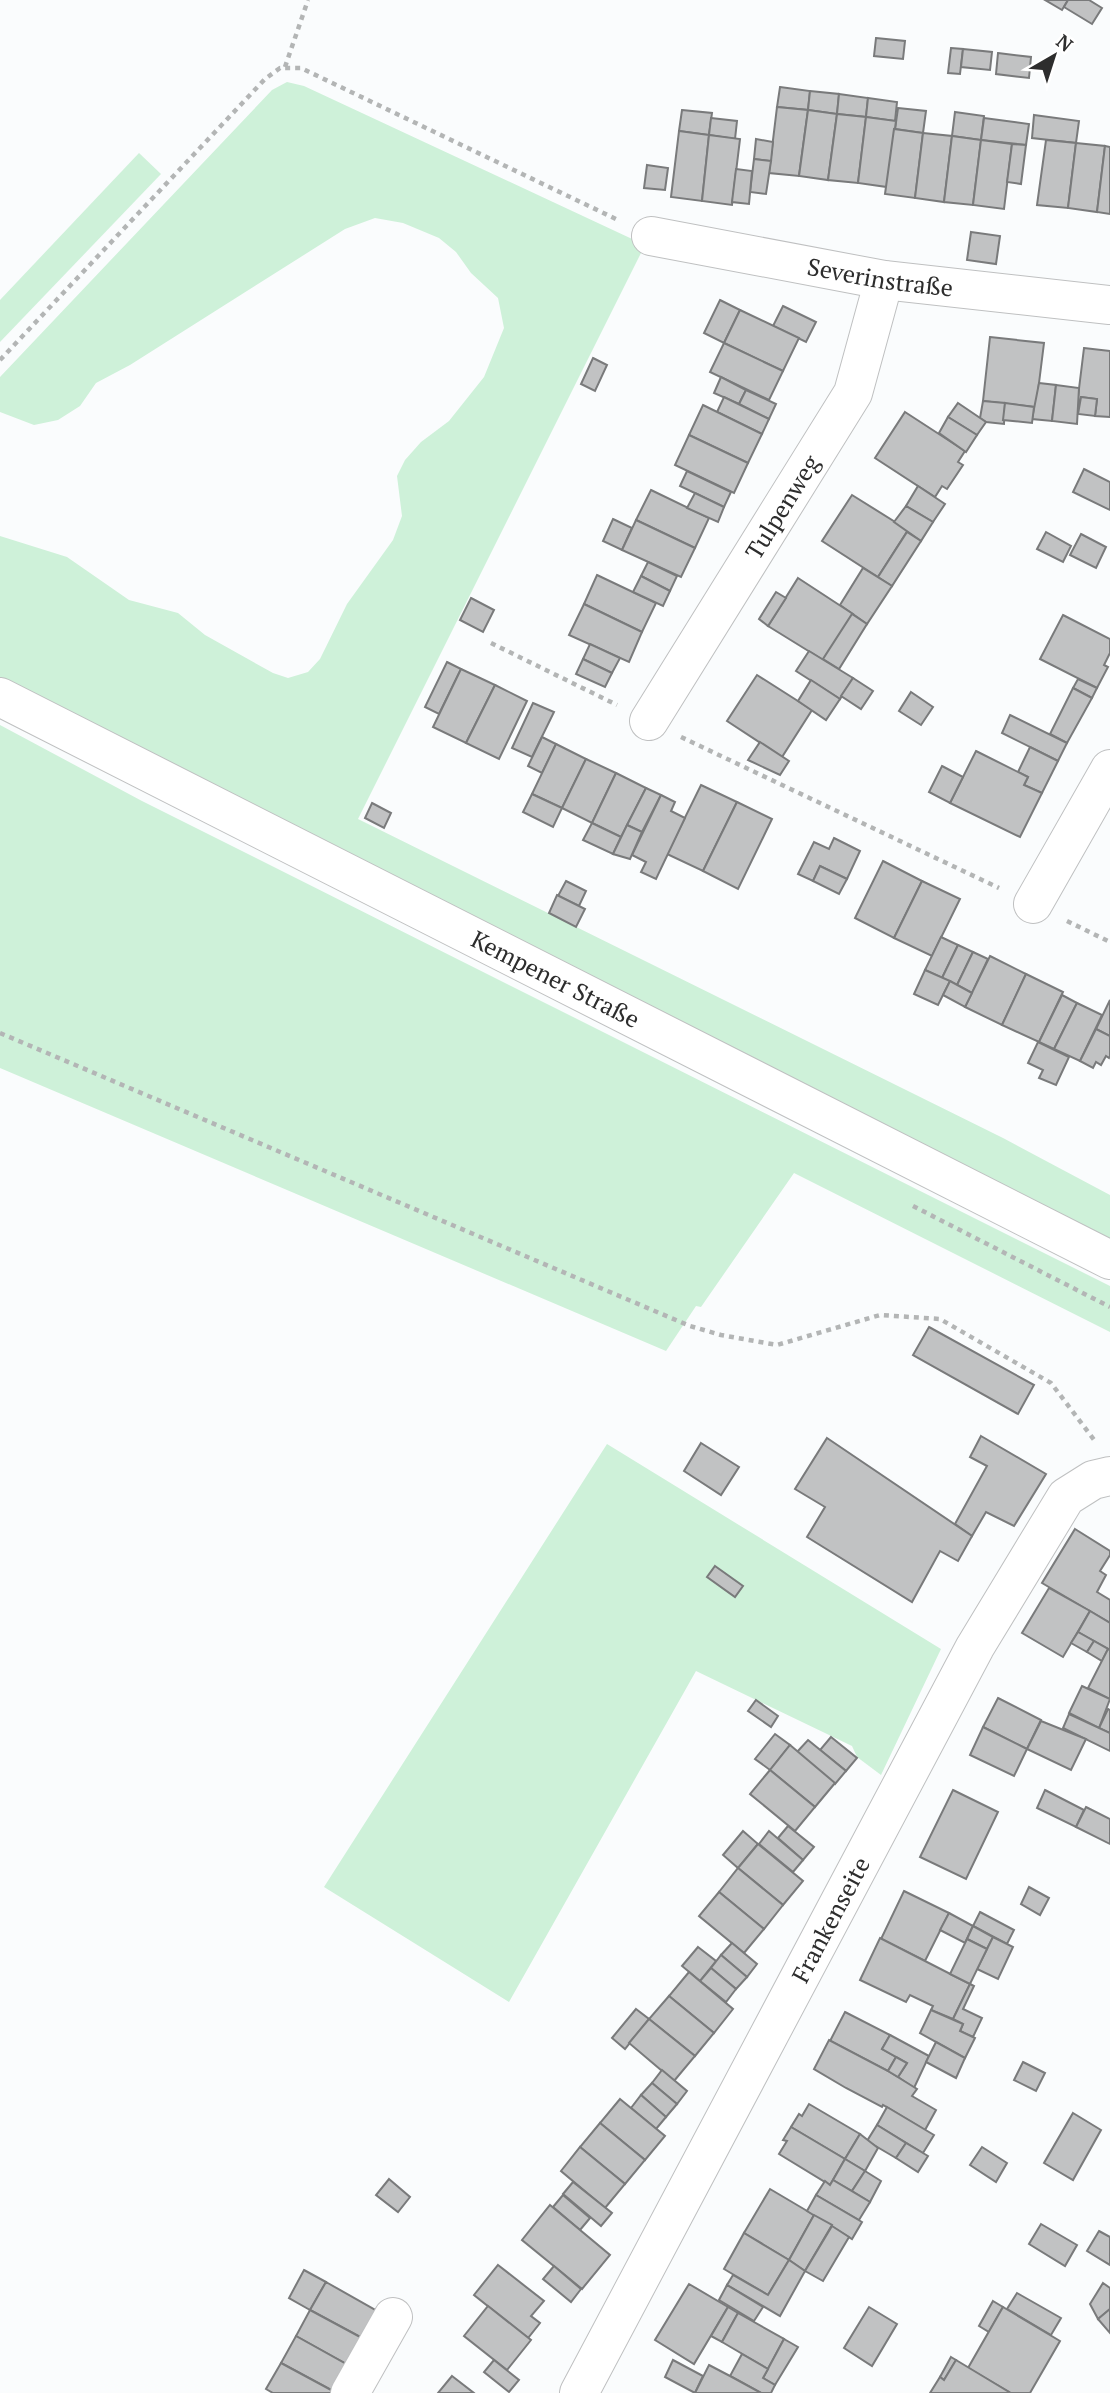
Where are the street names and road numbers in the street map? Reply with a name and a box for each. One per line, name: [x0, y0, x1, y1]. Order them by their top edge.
street label: Severinstraße: [805, 250, 955, 304]
street label: Tulpenweg: [738, 449, 827, 565]
street label: Kempener Straße: [466, 923, 645, 1035]
street label: Frankenseite: [784, 1851, 877, 1988]

